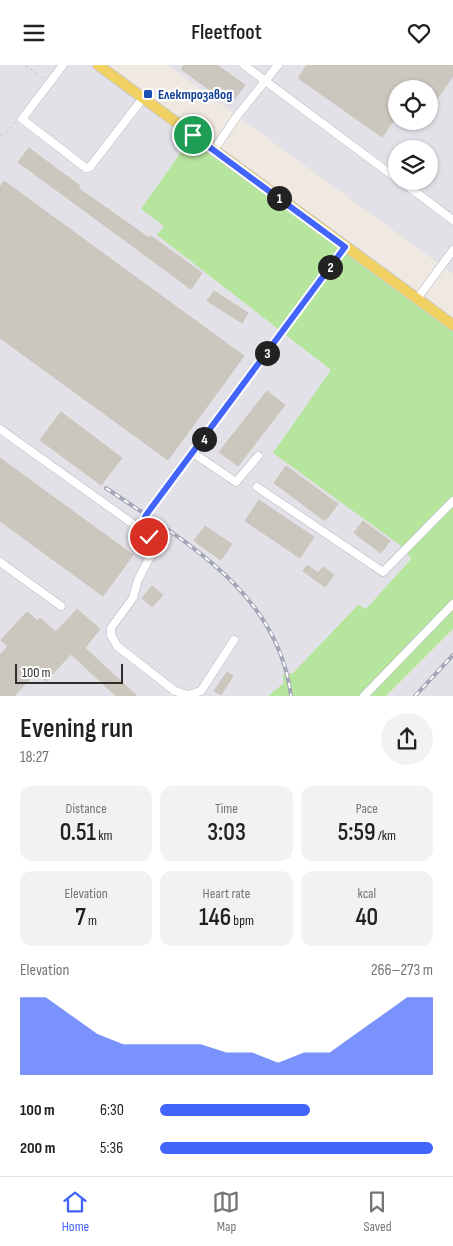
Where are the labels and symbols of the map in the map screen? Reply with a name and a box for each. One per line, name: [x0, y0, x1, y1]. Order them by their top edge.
place label: Електрозавод: [158, 86, 232, 103]
marker: Електрозавод: [142, 88, 154, 100]
pin: [172, 114, 214, 156]
pin: 1: [266, 185, 292, 211]
pin: 2: [318, 255, 342, 279]
pin: 3: [254, 341, 280, 365]
pin: 4: [192, 427, 216, 451]
pin: [128, 516, 170, 558]
scale bar: [15, 661, 122, 684]

